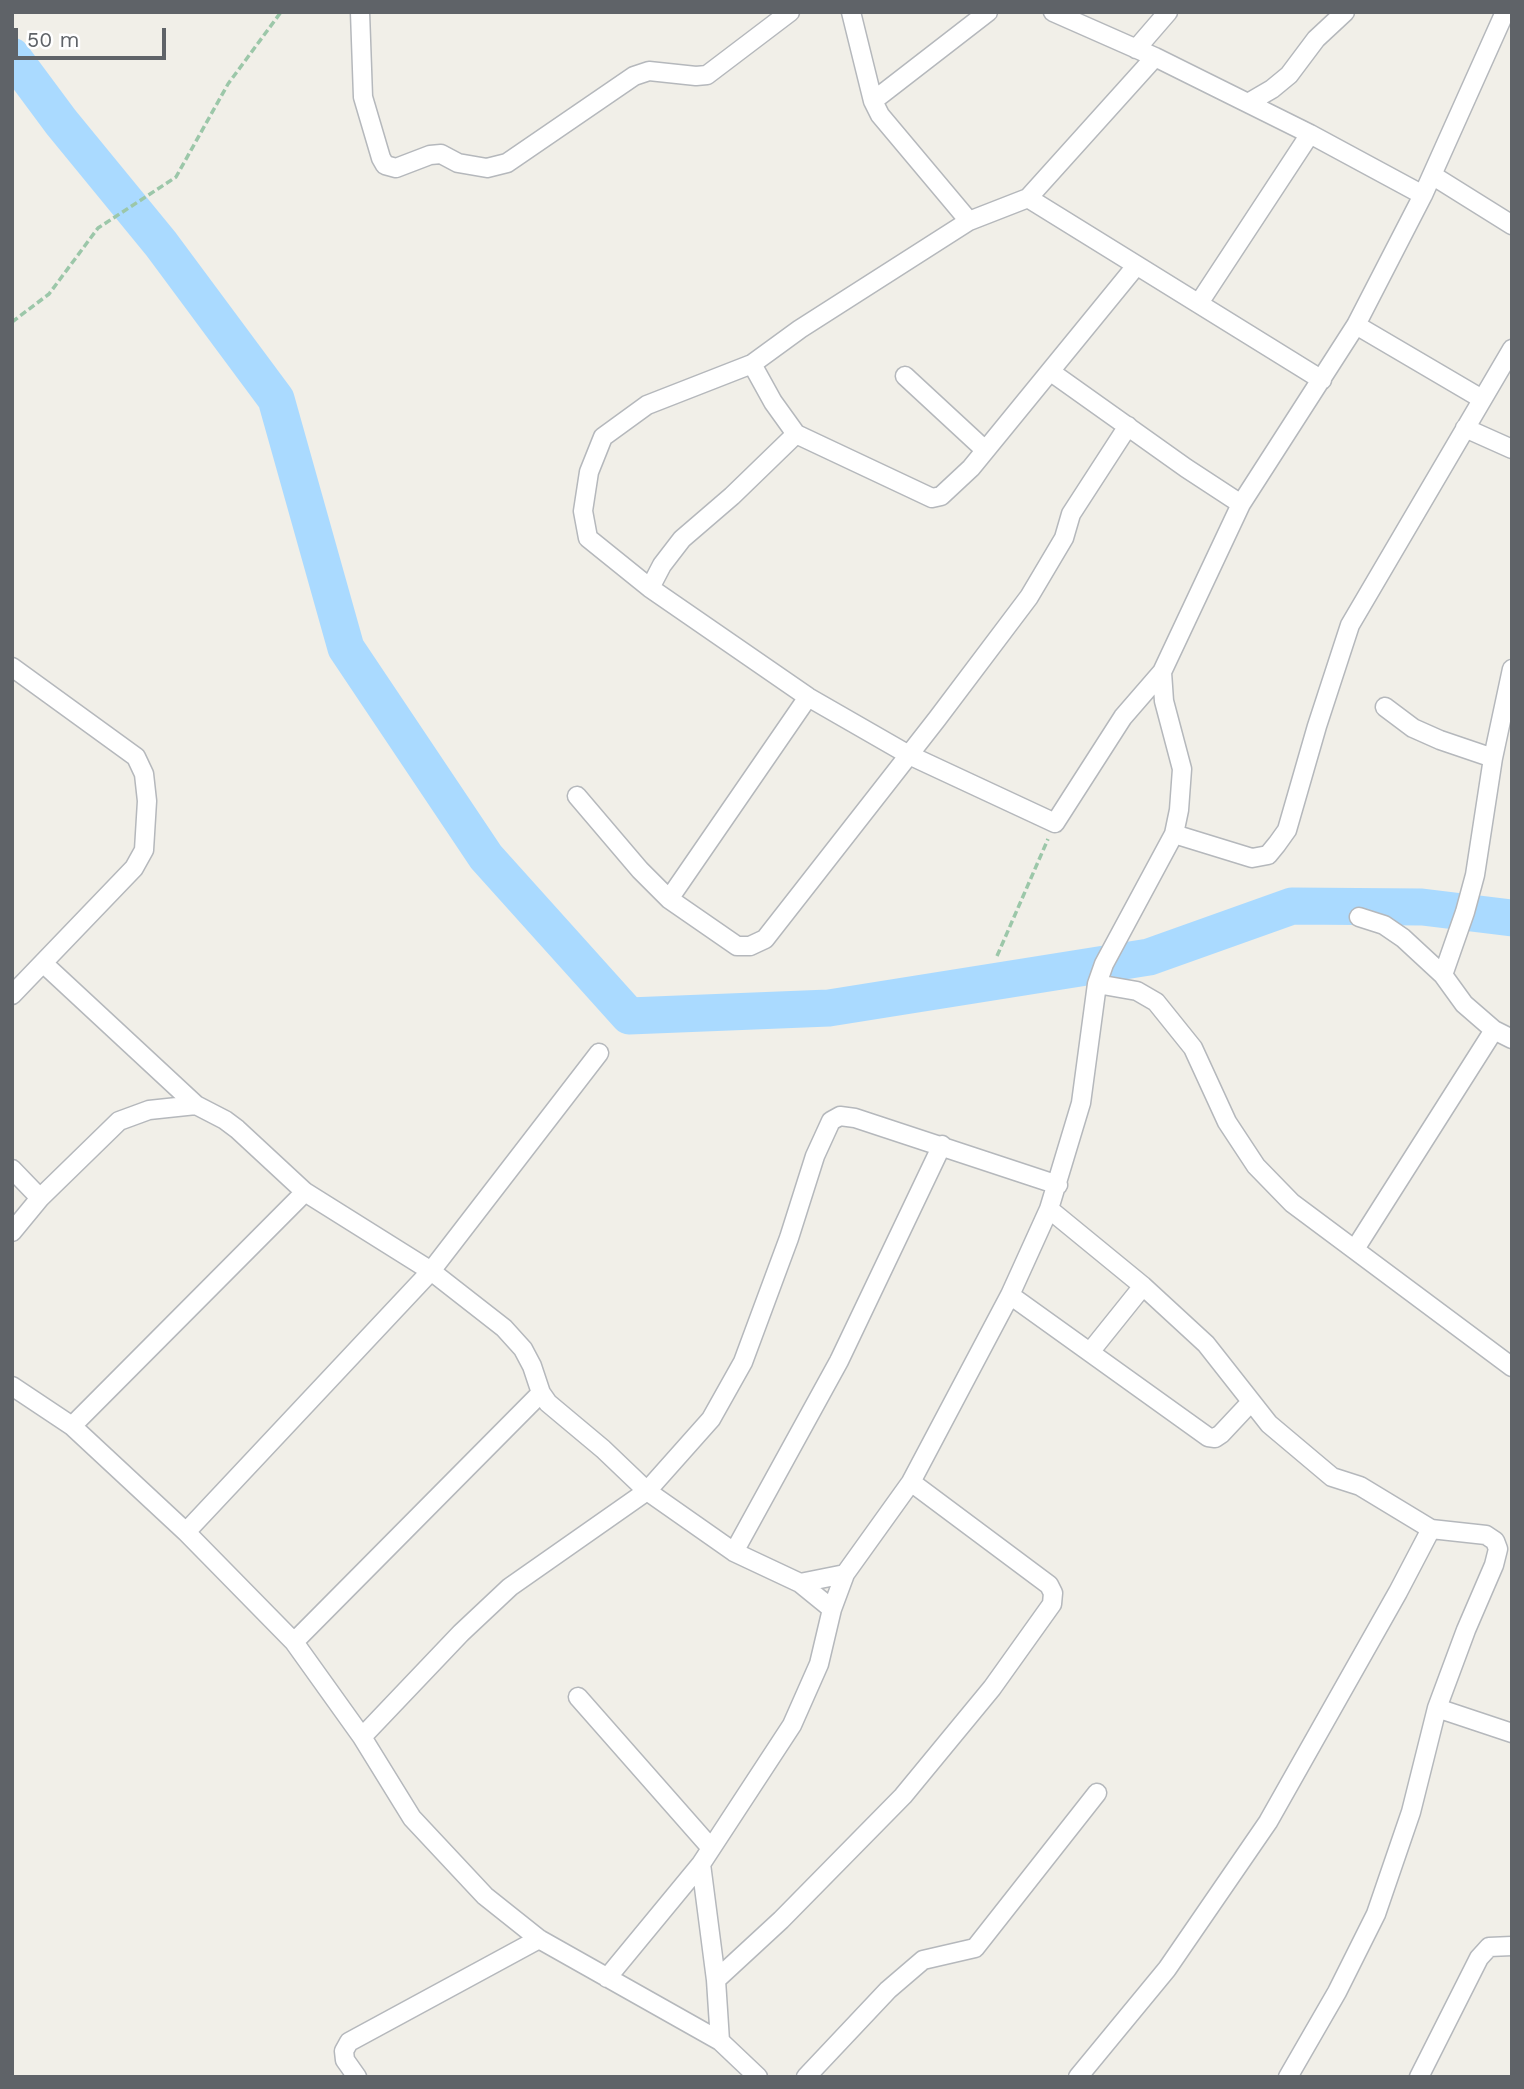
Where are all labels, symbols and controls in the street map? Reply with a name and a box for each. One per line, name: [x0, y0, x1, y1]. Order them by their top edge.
scale bar: [18, 14, 170, 58]
text: 50 m: [27, 27, 79, 52]

